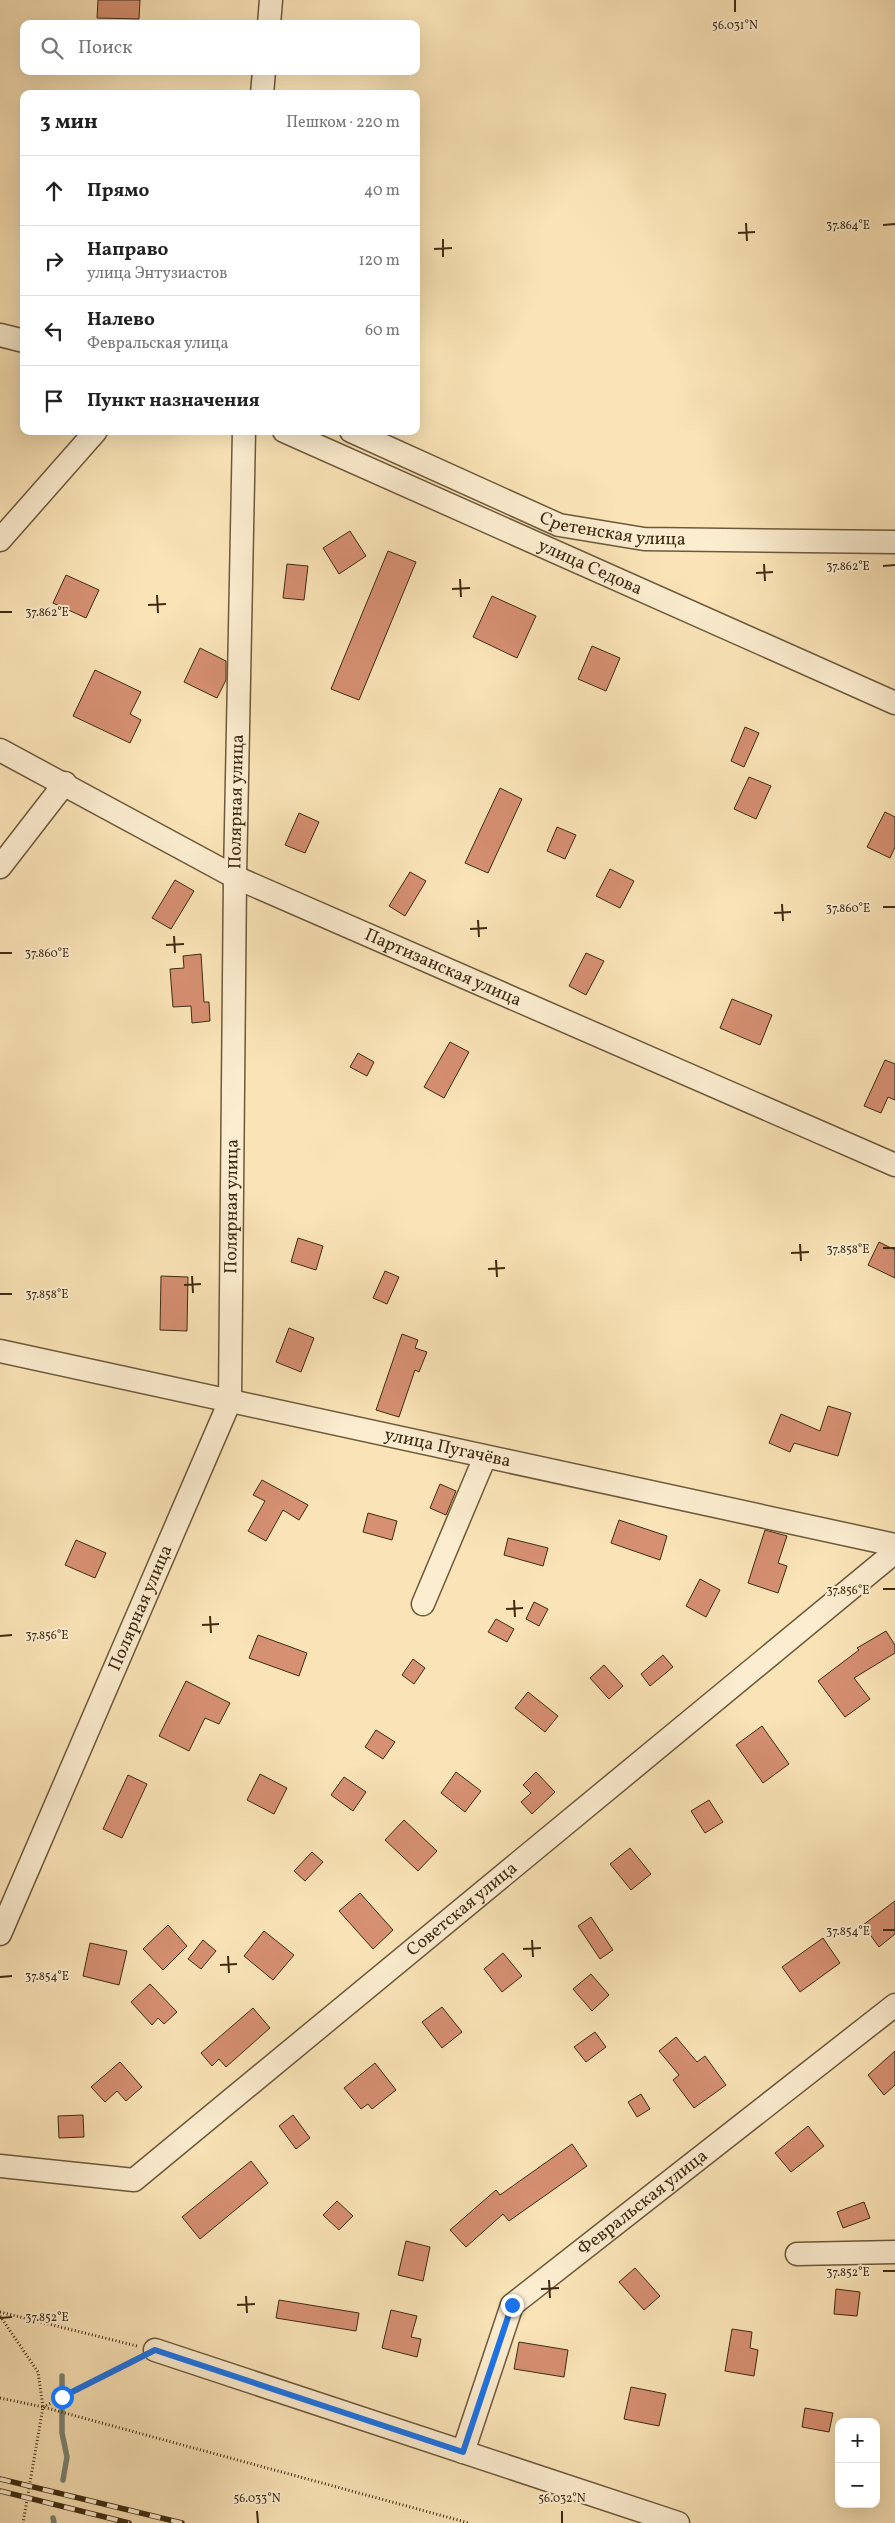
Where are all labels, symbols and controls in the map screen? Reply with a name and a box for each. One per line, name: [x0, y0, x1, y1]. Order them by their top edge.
text: 56.031°N: [712, 18, 758, 34]
search box: [20, 20, 420, 75]
icon: search: [38, 34, 66, 62]
text: Поиск: [78, 35, 132, 61]
text: 3 мин: [40, 108, 98, 137]
text: Пешком · 220 m: [286, 112, 400, 134]
icon: ahead: [40, 177, 68, 205]
text: Прямо: [87, 178, 149, 204]
text: 40 m: [364, 180, 400, 202]
text: 37.864°E: [826, 218, 870, 234]
text: Направо: [87, 237, 169, 263]
icon: right: [40, 247, 68, 275]
text: 120 m: [358, 250, 400, 272]
text: улица Энтузиастов: [87, 263, 227, 285]
text: Налево: [87, 307, 155, 333]
icon: left: [40, 317, 68, 345]
text: 60 m: [365, 320, 400, 342]
text: Февральская улица: [87, 333, 228, 355]
icon: arrive: [40, 387, 68, 415]
text: Пункт назначения: [87, 388, 260, 414]
street label: Сретенская улица: [535, 505, 686, 552]
street label: улица Седова: [534, 533, 646, 601]
text: 37.862°E: [826, 559, 870, 575]
text: 37.862°E: [25, 605, 69, 621]
street label: Полярная улица: [223, 734, 250, 869]
text: 37.860°E: [826, 901, 870, 917]
street label: Партизанская улица: [361, 922, 525, 1013]
text: 37.860°E: [25, 946, 69, 962]
street label: Полярная улица: [219, 1139, 245, 1274]
text: 37.858°E: [826, 1242, 870, 1258]
text: 37.858°E: [25, 1287, 69, 1303]
street label: улица Пугачёва: [382, 1422, 513, 1474]
street label: Полярная улица: [102, 1541, 179, 1675]
text: 37.856°E: [826, 1583, 870, 1599]
text: 37.856°E: [25, 1628, 69, 1644]
street label: Советская улица: [401, 1856, 523, 1963]
text: 37.854°E: [826, 1924, 870, 1940]
text: 37.854°E: [25, 1969, 69, 1985]
street label: Февральская улица: [572, 2144, 713, 2262]
text: 37.852°E: [826, 2265, 870, 2281]
route end: [501, 2294, 524, 2317]
text: 37.852°E: [25, 2310, 69, 2326]
route start: [51, 2386, 74, 2409]
map controls: [835, 2418, 880, 2508]
button: +: [835, 2418, 880, 2463]
button: −: [835, 2463, 880, 2508]
text: 56.033°N: [233, 2491, 281, 2507]
text: 56.032°N: [538, 2491, 586, 2507]

